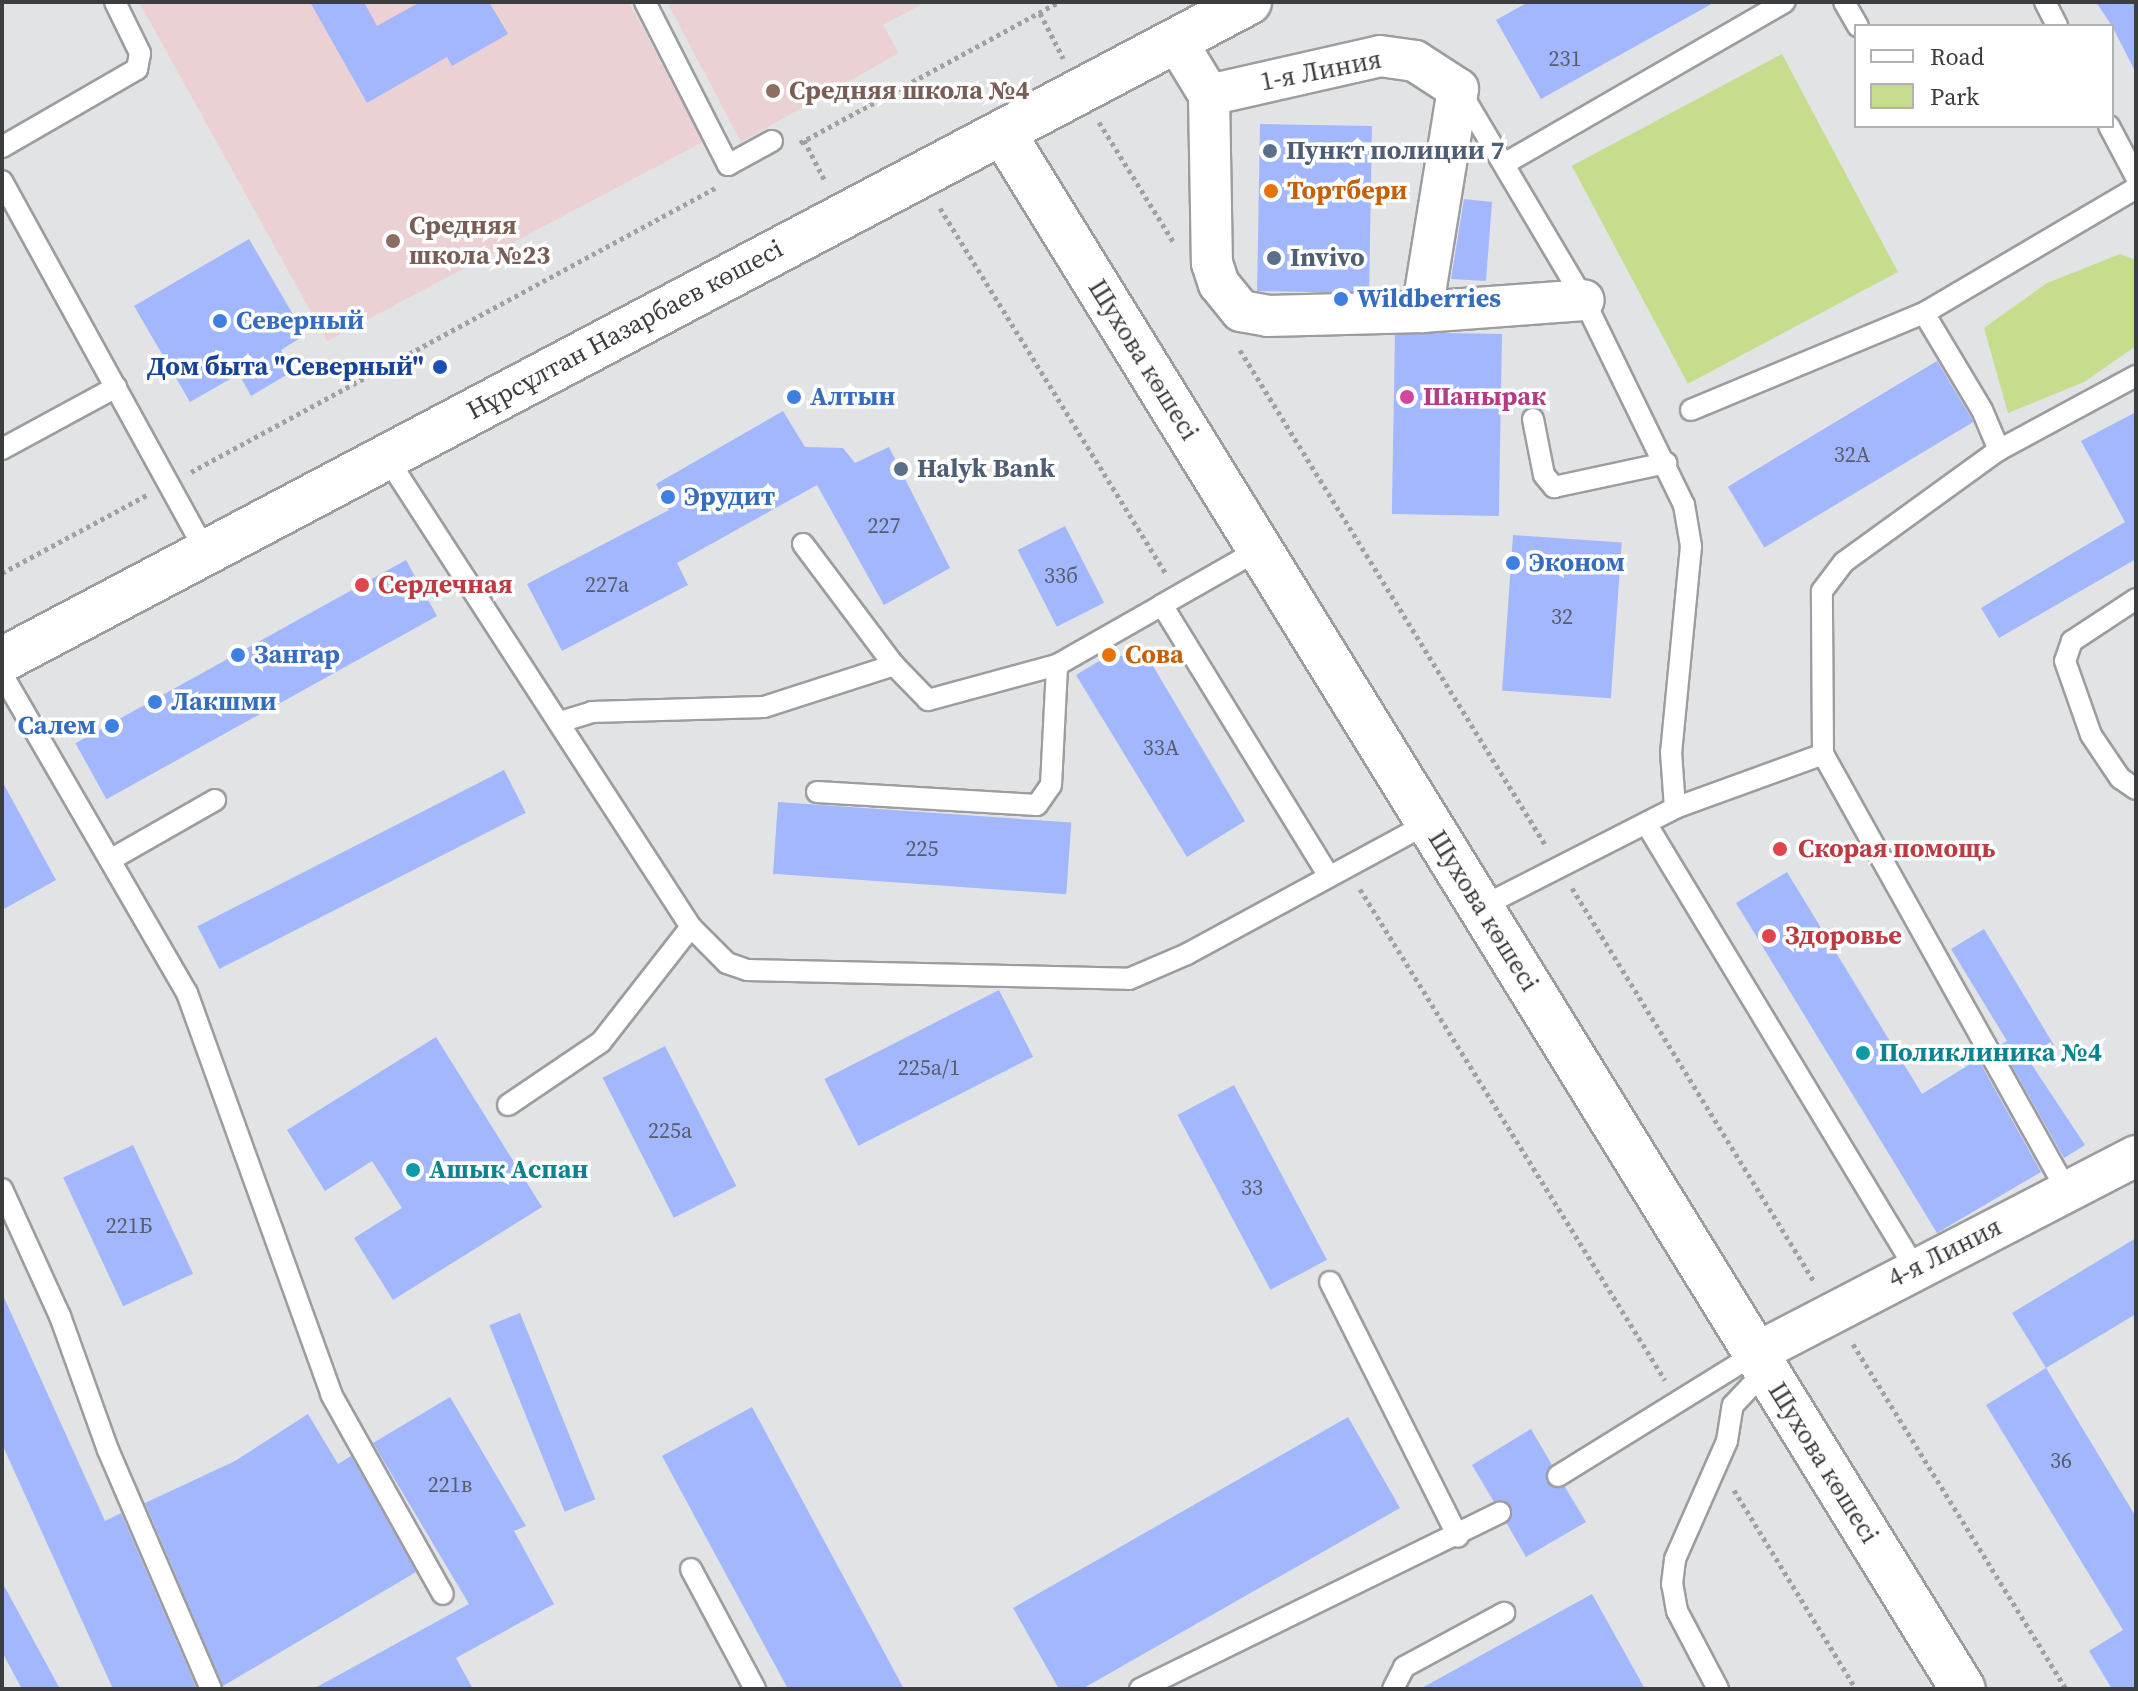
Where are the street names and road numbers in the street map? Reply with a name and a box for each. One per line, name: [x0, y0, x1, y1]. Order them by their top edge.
street label: 1-я Линия: [1258, 44, 1384, 98]
street label: Нұрсұлтан Назарбаев көшесі: [462, 233, 788, 427]
street label: Шухова көшесі: [1081, 274, 1205, 446]
street label: Шухова көшесі: [1421, 825, 1545, 997]
street label: 4-я Линия: [1883, 1211, 2007, 1295]
street label: Шухова көшесі: [1761, 1377, 1885, 1549]

